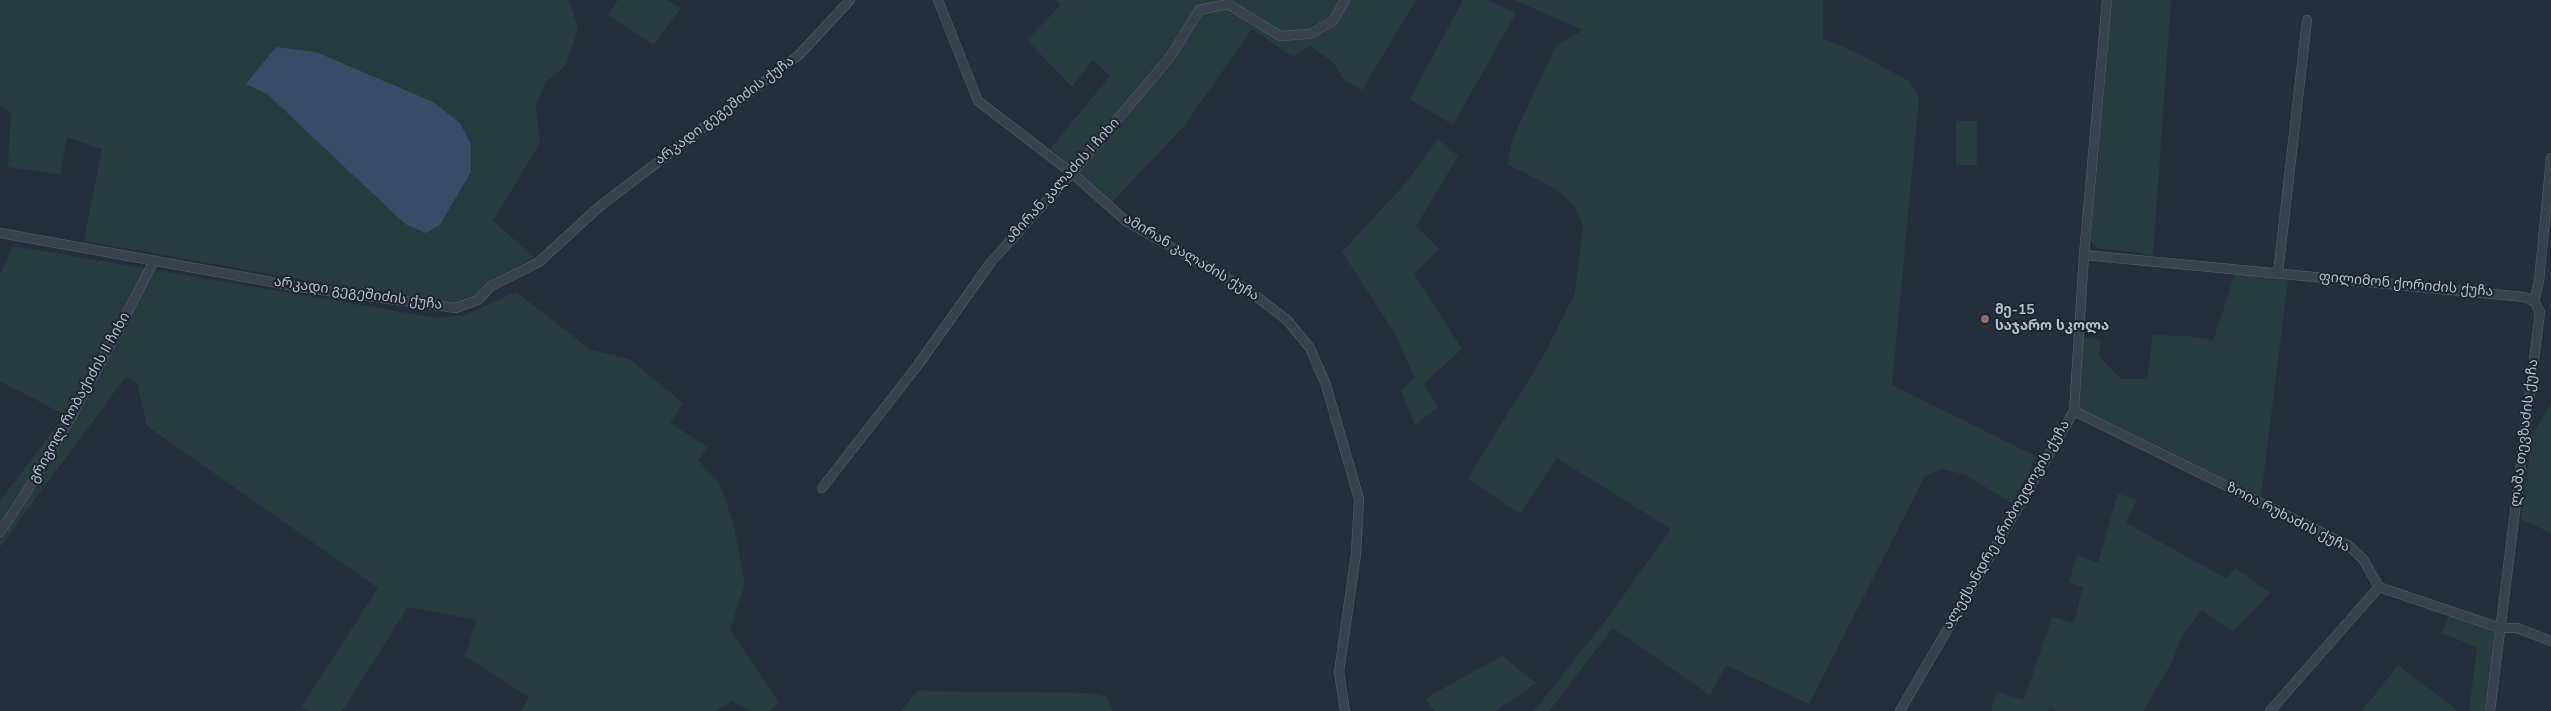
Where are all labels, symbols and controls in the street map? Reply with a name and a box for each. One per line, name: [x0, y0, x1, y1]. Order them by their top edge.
street label: არკადი გეგეშიძის ქუჩა: [652, 53, 798, 169]
street label: ამირან კალაძის I ჩიხი: [1002, 115, 1124, 247]
street label: ამირან კალაძის ქუჩა: [1120, 211, 1262, 305]
street label: ფილიმონ ქორიძის ქუჩა: [2318, 269, 2494, 301]
street label: არკადი გეგეშიძის ქუჩა: [273, 274, 443, 314]
place label: მე-15 საჯარო სკოლა: [1995, 303, 2109, 336]
street label: გრიგოლ რობაქიძის II ჩიხი: [26, 310, 134, 486]
marker: მე-15 საჯარო სკოლა: [1979, 313, 1991, 325]
street label: ლაშა თევზაძის ქუჩა: [2508, 358, 2542, 508]
street label: ალექსანდრე გრიბოედოვის ქუჩა: [1940, 418, 2074, 632]
street label: ზოია რუხაძის ქუჩა: [2224, 480, 2352, 556]

